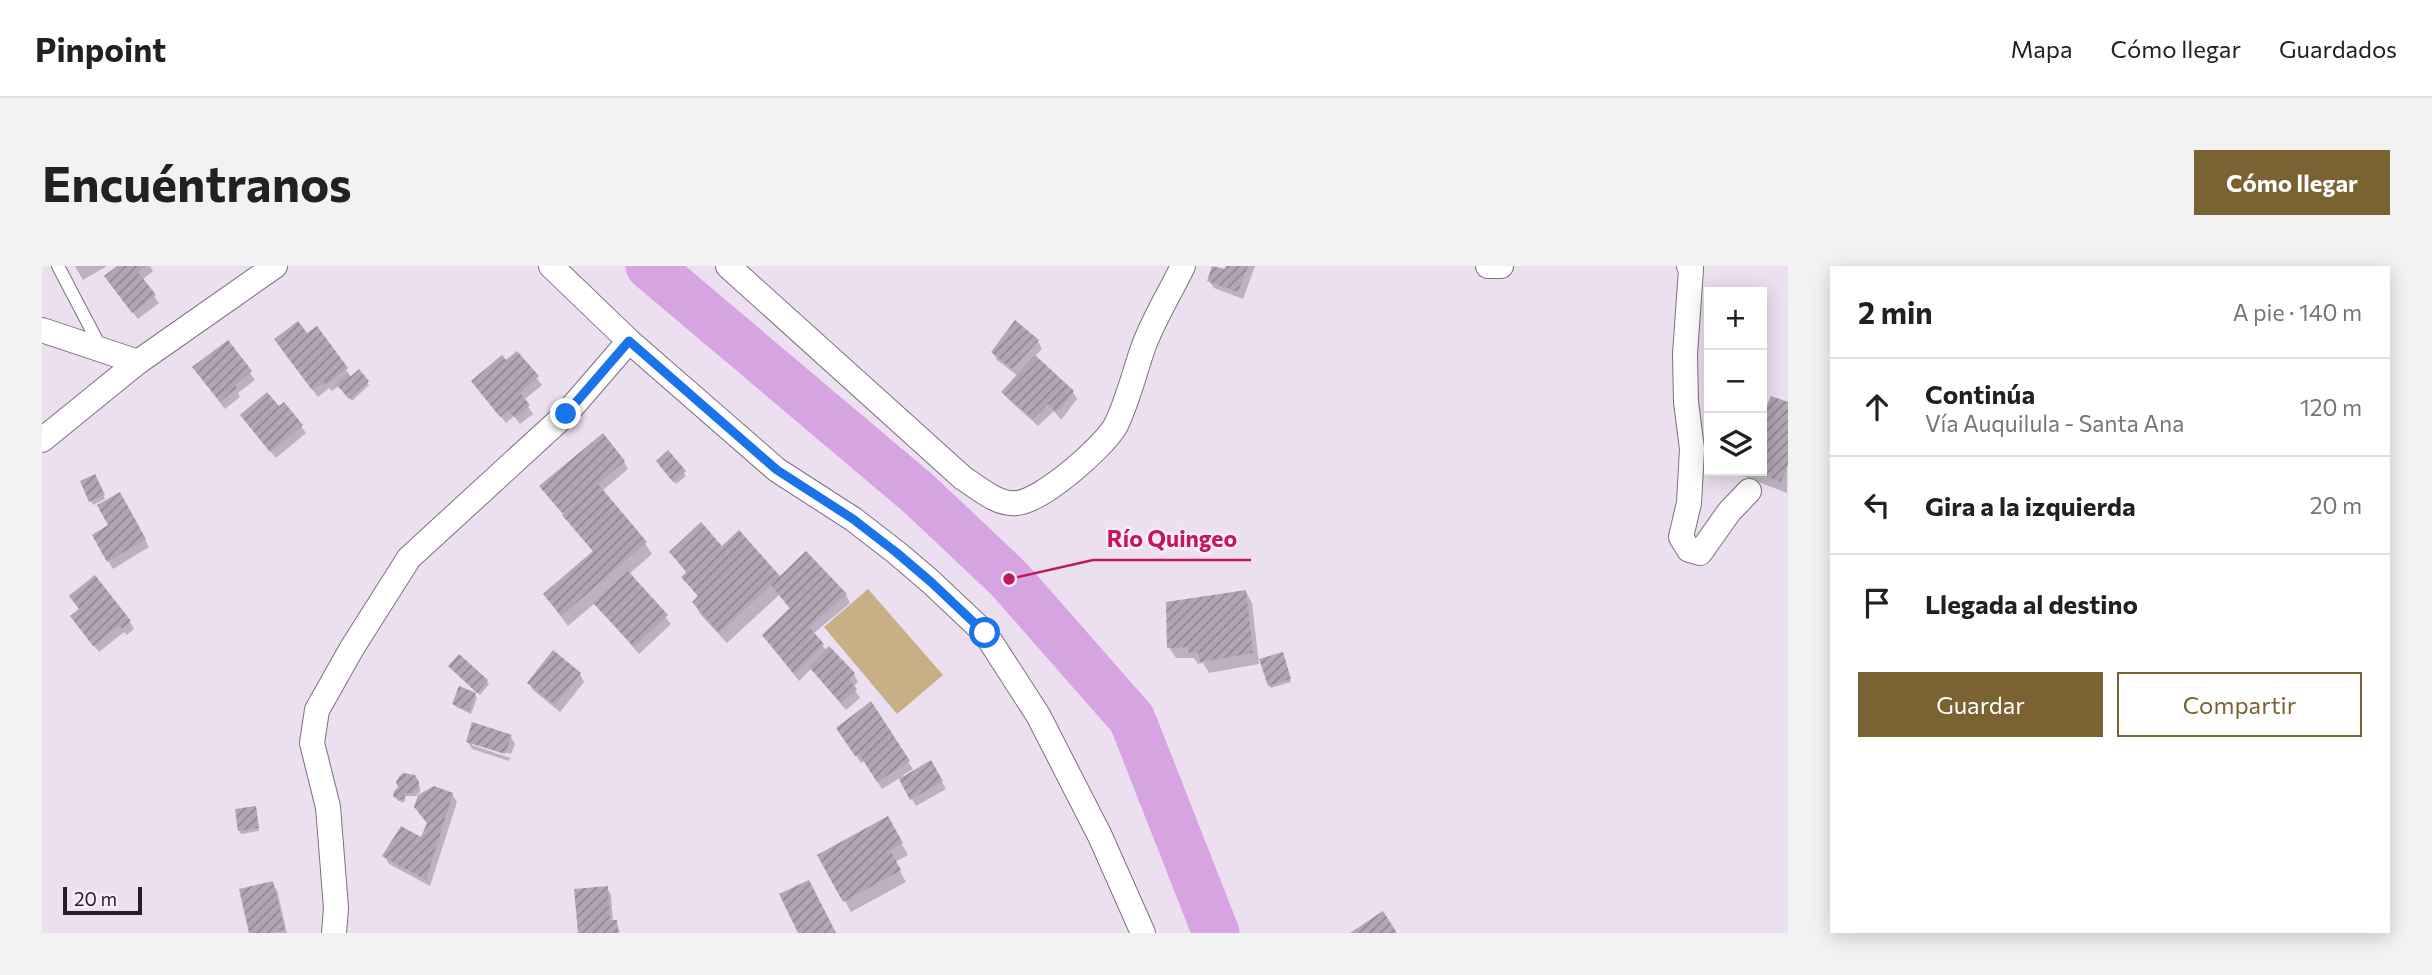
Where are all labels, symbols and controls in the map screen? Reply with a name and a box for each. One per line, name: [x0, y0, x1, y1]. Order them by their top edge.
text: Pinpoint: [35, 28, 166, 69]
text: Mapa: [2010, 34, 2073, 63]
text: Cómo llegar: [2111, 34, 2241, 63]
text: Guardados: [2279, 34, 2397, 63]
button: Cómo llegar: [2194, 150, 2390, 215]
text: Encuéntranos: [42, 152, 352, 212]
map controls: [1704, 287, 1767, 476]
button: +: [1704, 287, 1767, 350]
text: 2 min: [1858, 293, 1933, 330]
text: A pie · 140 m: [2233, 298, 2362, 326]
button: −: [1704, 350, 1767, 413]
text: Continúa: [1925, 378, 2035, 409]
icon: ahead: [1858, 388, 1896, 426]
text: 120 m: [2300, 393, 2362, 421]
route end: [550, 398, 581, 429]
text: Vía Auquilula - Santa Ana: [1925, 409, 2184, 437]
button: layers: [1704, 413, 1767, 476]
icon: left: [1858, 486, 1896, 524]
text: Gira a la izquierda: [1925, 490, 2136, 521]
text: 20 m: [2310, 491, 2362, 519]
callout: Río Quingeo: [1093, 516, 1251, 560]
text: Río Quingeo: [1107, 524, 1237, 552]
icon: arrive: [1858, 584, 1896, 622]
text: Llegada al destino: [1925, 588, 2138, 619]
route start: [969, 617, 1000, 648]
button: Guardar: [1858, 672, 2103, 737]
button: Compartir: [2117, 672, 2362, 737]
scale bar: [63, 884, 142, 916]
text: 20 m: [74, 887, 117, 910]

